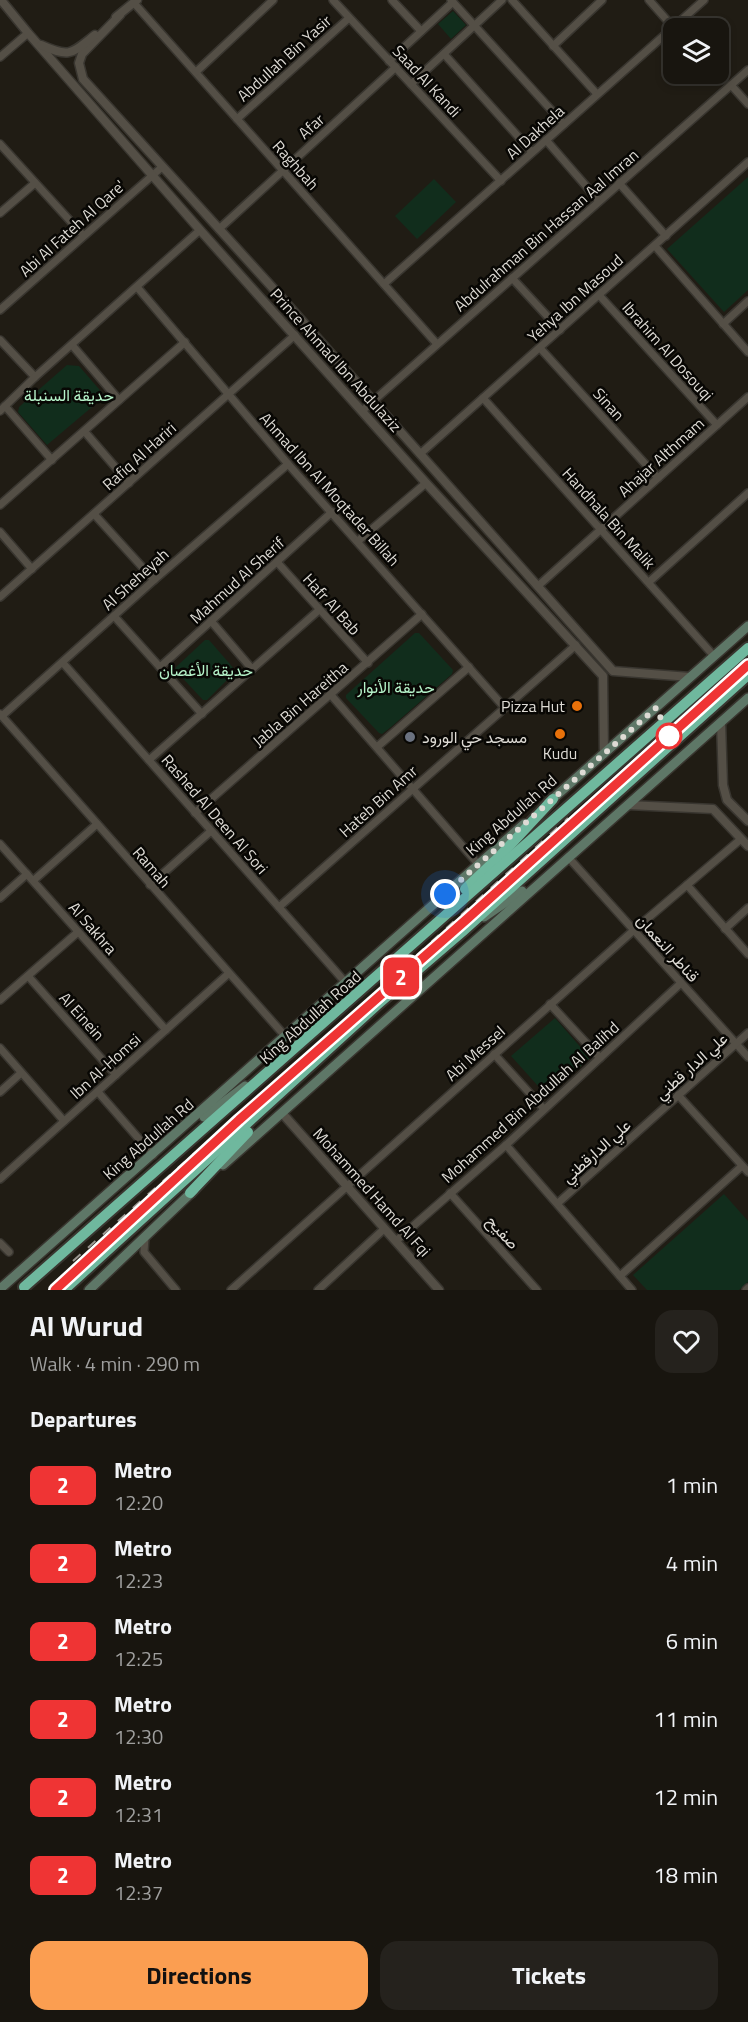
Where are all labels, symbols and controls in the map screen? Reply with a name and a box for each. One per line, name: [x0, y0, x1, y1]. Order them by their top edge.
street label: Abdullah Bin Yasir: [231, 9, 337, 107]
map controls: [663, 18, 729, 84]
button: layers: [663, 18, 729, 84]
street label: Saad Al Kandi: [387, 39, 467, 123]
street label: Al Dakhela: [501, 99, 569, 165]
street label: Afar: [292, 107, 330, 144]
street label: Raghbah: [267, 135, 325, 195]
street label: Abdulrahman Bin Hassan Aal Imran: [448, 143, 644, 317]
street label: Abi Al Fateh Al Qare': [14, 174, 130, 282]
street label: Yehya Ibn Masoud: [522, 248, 628, 348]
street label: Prince Ahmad Ibn Abdulaziz: [265, 283, 407, 437]
street label: Ibrahim Al Dosouqi: [617, 296, 719, 406]
street label: Sinan: [588, 382, 630, 426]
park label: حديقة السنبلة: [24, 383, 114, 407]
street label: Ahmad Ibn Al Moqtader Billah: [254, 407, 406, 571]
street label: Ahajar Althmam: [612, 412, 710, 502]
street label: Rafiq Al Hariri: [97, 416, 181, 496]
street label: Handhala Bin Malik: [557, 462, 661, 574]
street label: Mahmud Al Sherif: [184, 530, 290, 629]
street label: Al Sheheyah: [96, 542, 174, 616]
street label: Hafr Al Bab: [298, 568, 366, 640]
street label: Jabla Bin Hareitha: [247, 656, 353, 752]
park label: حديقة الأغصان: [159, 658, 253, 682]
park label: حديقة الأنوار: [356, 675, 435, 699]
place label: Pizza Hut: [501, 694, 565, 718]
marker: Pizza Hut: [570, 699, 584, 713]
unlabelled marker: [656, 723, 682, 749]
place label: مسجد حي الورود: [422, 725, 527, 751]
marker: Kudu: [553, 727, 567, 741]
marker: مسجد حي الورود: [403, 730, 417, 744]
place label: Kudu: [543, 741, 577, 765]
street label: Rashed Al Deen Al Sori: [156, 749, 274, 879]
street label: Hateb Bin Amr: [333, 759, 423, 843]
street label: King Abdullah Rd: [460, 769, 562, 861]
street label: Ramah: [127, 841, 177, 893]
your location: [430, 879, 460, 909]
street label: Al Sakhra: [63, 896, 123, 960]
street label: قناطر النعمان: [631, 909, 705, 987]
line badge: 2: [382, 958, 420, 996]
text: 2: [395, 961, 407, 993]
street label: King Abdullah Road: [254, 965, 366, 1069]
street label: Al Einein: [54, 986, 110, 1046]
street label: Mohammed Bin Abdullah Al Balihd: [436, 1015, 624, 1189]
street label: Abi Messel: [440, 1020, 510, 1086]
street label: علي الدار قطني: [649, 1027, 734, 1107]
street label: Ibn Al-Homsi: [64, 1028, 146, 1104]
street label: King Abdullah Rd: [97, 1093, 199, 1185]
street label: علي الدارقطني: [556, 1113, 637, 1190]
street label: Mohammed Hamd Al Fqi: [307, 1122, 437, 1262]
street label: صفيح: [481, 1209, 525, 1255]
text: Al Wurud: [30, 1304, 143, 1347]
button: heart: [655, 1310, 718, 1373]
text: Walk · 4 min · 290 m: [30, 1348, 200, 1379]
text: Departures: [30, 1402, 137, 1436]
text: Metro: [114, 1453, 172, 1487]
text: 1 min: [666, 1468, 718, 1502]
text: 2: [57, 1469, 69, 1501]
text: 12:20: [114, 1487, 163, 1518]
text: Metro: [114, 1531, 172, 1565]
text: 4 min: [666, 1546, 718, 1580]
text: 2: [57, 1547, 69, 1579]
text: 12:23: [114, 1565, 163, 1596]
text: Metro: [114, 1609, 172, 1643]
text: 6 min: [666, 1624, 718, 1658]
text: 2: [57, 1625, 69, 1657]
text: 12:25: [114, 1643, 163, 1674]
text: Metro: [114, 1687, 172, 1721]
text: 11 min: [653, 1702, 718, 1736]
text: 2: [57, 1703, 69, 1735]
text: 12:30: [114, 1721, 163, 1752]
text: Metro: [114, 1765, 172, 1799]
text: 12 min: [653, 1780, 718, 1814]
text: 2: [57, 1781, 69, 1813]
text: 12:31: [114, 1799, 163, 1830]
text: Metro: [114, 1843, 172, 1877]
text: 18 min: [653, 1858, 718, 1892]
text: 2: [57, 1859, 69, 1891]
text: 12:37: [114, 1877, 163, 1908]
button: Directions: [30, 1941, 368, 2010]
button: Tickets: [380, 1941, 718, 2010]

